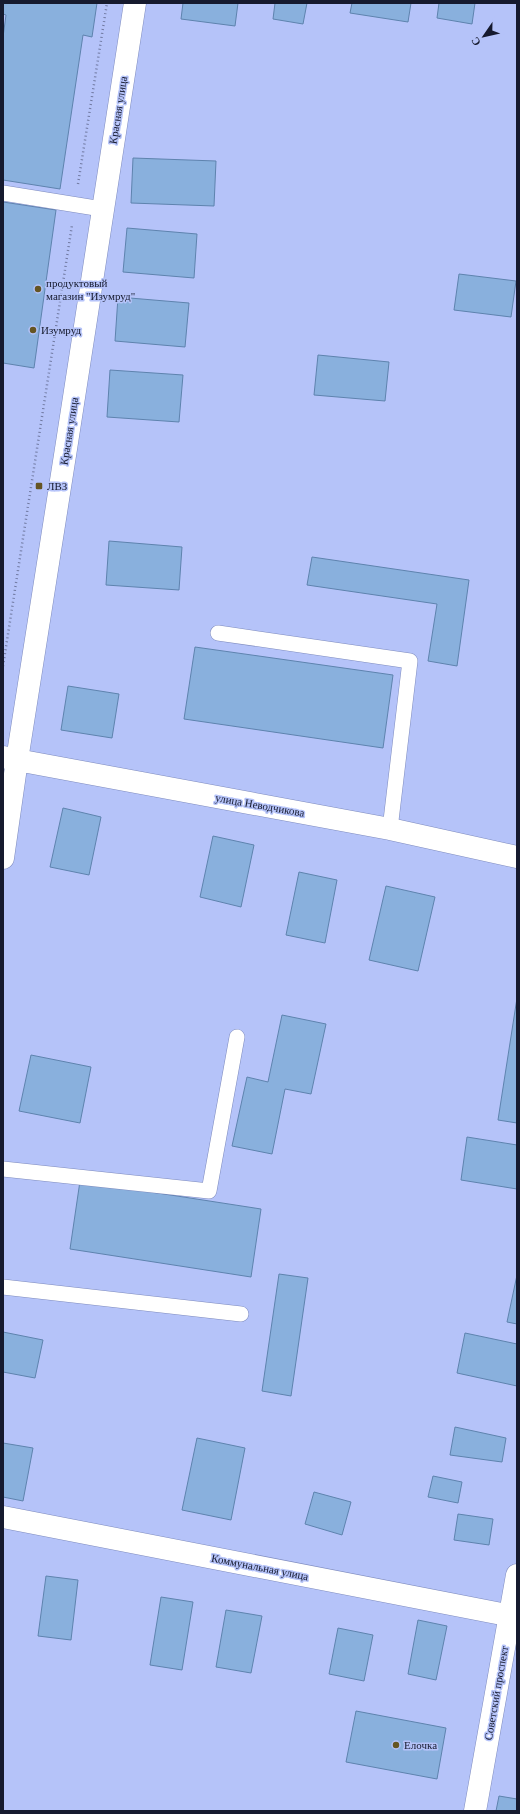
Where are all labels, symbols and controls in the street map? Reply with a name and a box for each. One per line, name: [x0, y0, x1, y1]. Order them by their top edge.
north arrow: [464, 16, 504, 56]
text: С: [468, 35, 483, 48]
street label: Красная улица: [107, 75, 129, 145]
place label: продуктовый магазин "Изумруд": [46, 277, 135, 302]
marker: продуктовый магазин "Изумруд": [33, 284, 43, 294]
place label: Изумруд: [41, 324, 82, 336]
marker: Изумруд: [28, 325, 38, 335]
street label: Красная улица: [58, 396, 80, 466]
place label: ЛВЗ: [47, 480, 68, 492]
marker: ЛВЗ: [34, 481, 44, 491]
street label: улица Неводчикова: [215, 791, 306, 819]
street label: Коммунальная улица: [210, 1552, 310, 1582]
street label: Советский проспект: [482, 1645, 510, 1741]
place label: Елочка: [404, 1739, 437, 1751]
marker: Елочка: [391, 1740, 401, 1750]

